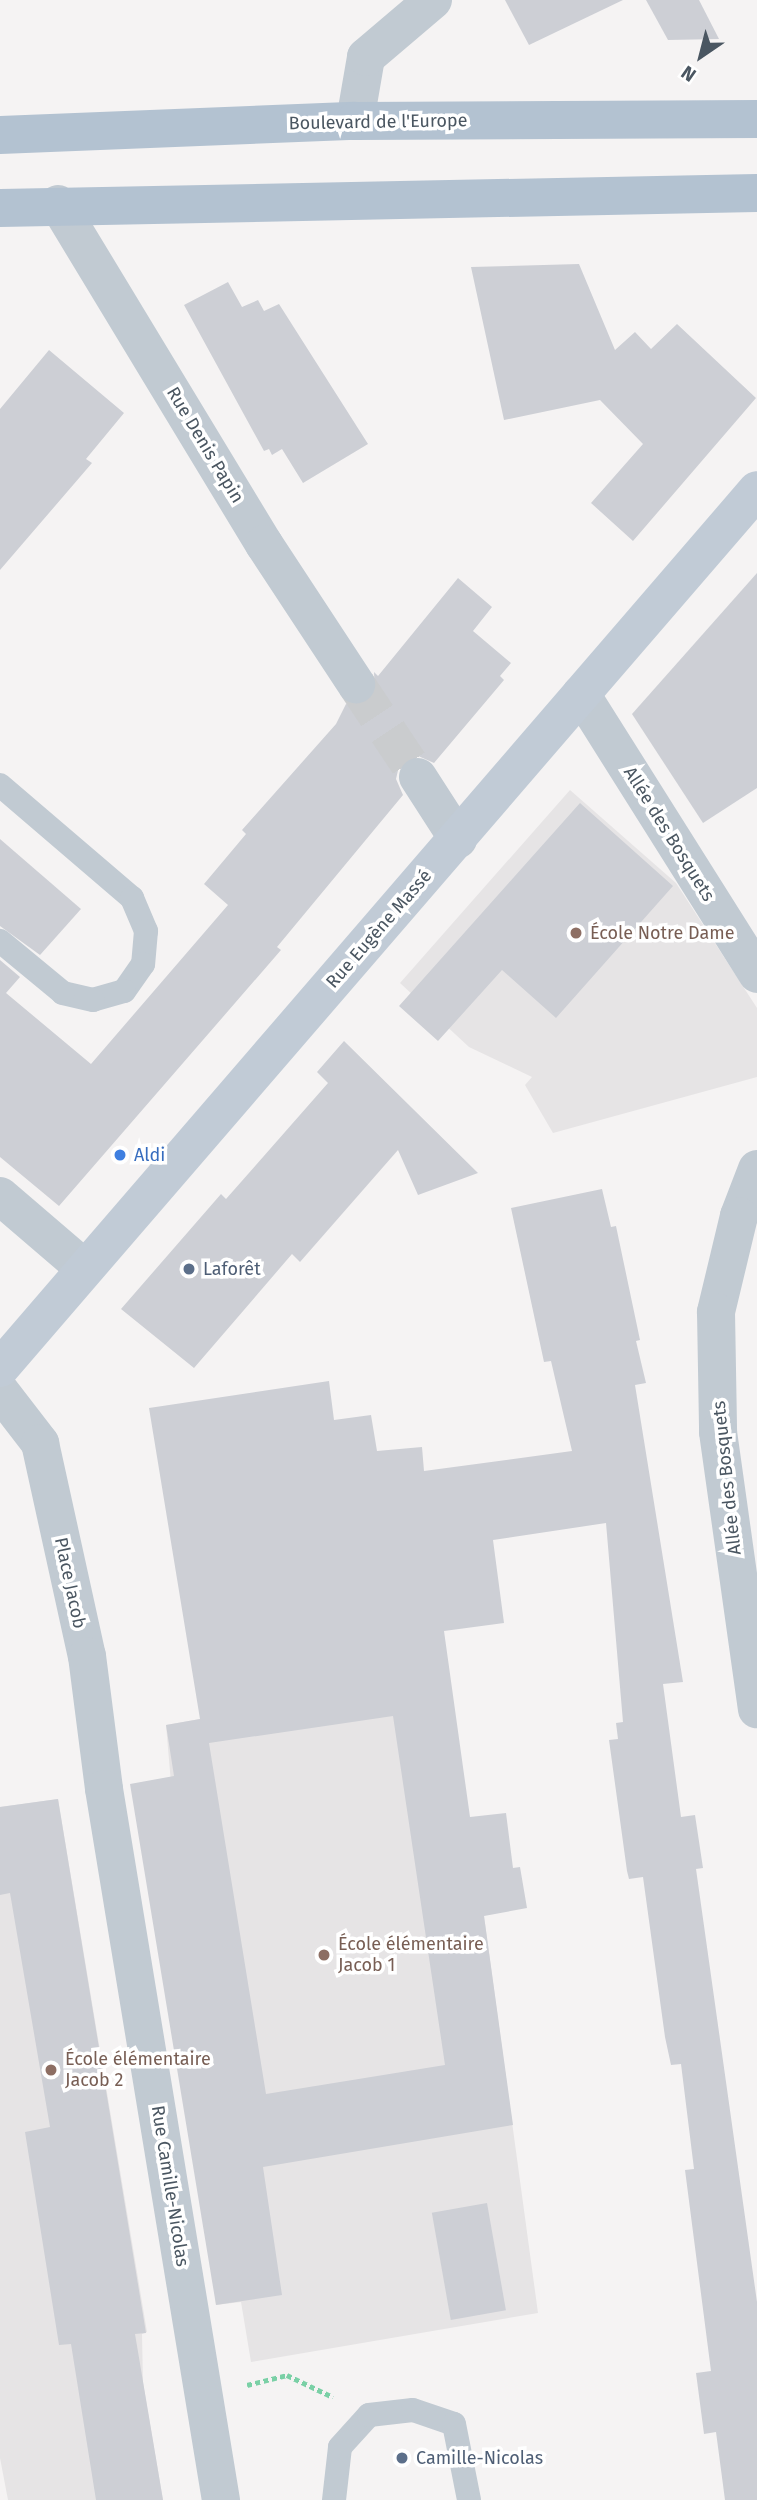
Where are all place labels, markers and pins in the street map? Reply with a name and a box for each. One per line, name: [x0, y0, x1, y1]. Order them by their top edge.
place label: École Notre Dame: [590, 922, 735, 944]
marker: École Notre Dame: [568, 925, 584, 941]
place label: Aldi: [134, 1144, 165, 1166]
marker: Aldi: [112, 1147, 128, 1163]
place label: Laforêt: [203, 1258, 261, 1280]
marker: Laforêt: [181, 1261, 197, 1277]
place label: École élémentaire Jacob 1: [338, 1934, 484, 1976]
marker: École élémentaire Jacob 1: [316, 1947, 332, 1963]
place label: École élémentaire Jacob 2: [65, 2049, 211, 2092]
marker: École élémentaire Jacob 2: [43, 2062, 59, 2078]
place label: Camille-Nicolas: [416, 2447, 543, 2469]
marker: Camille-Nicolas: [394, 2450, 410, 2466]

